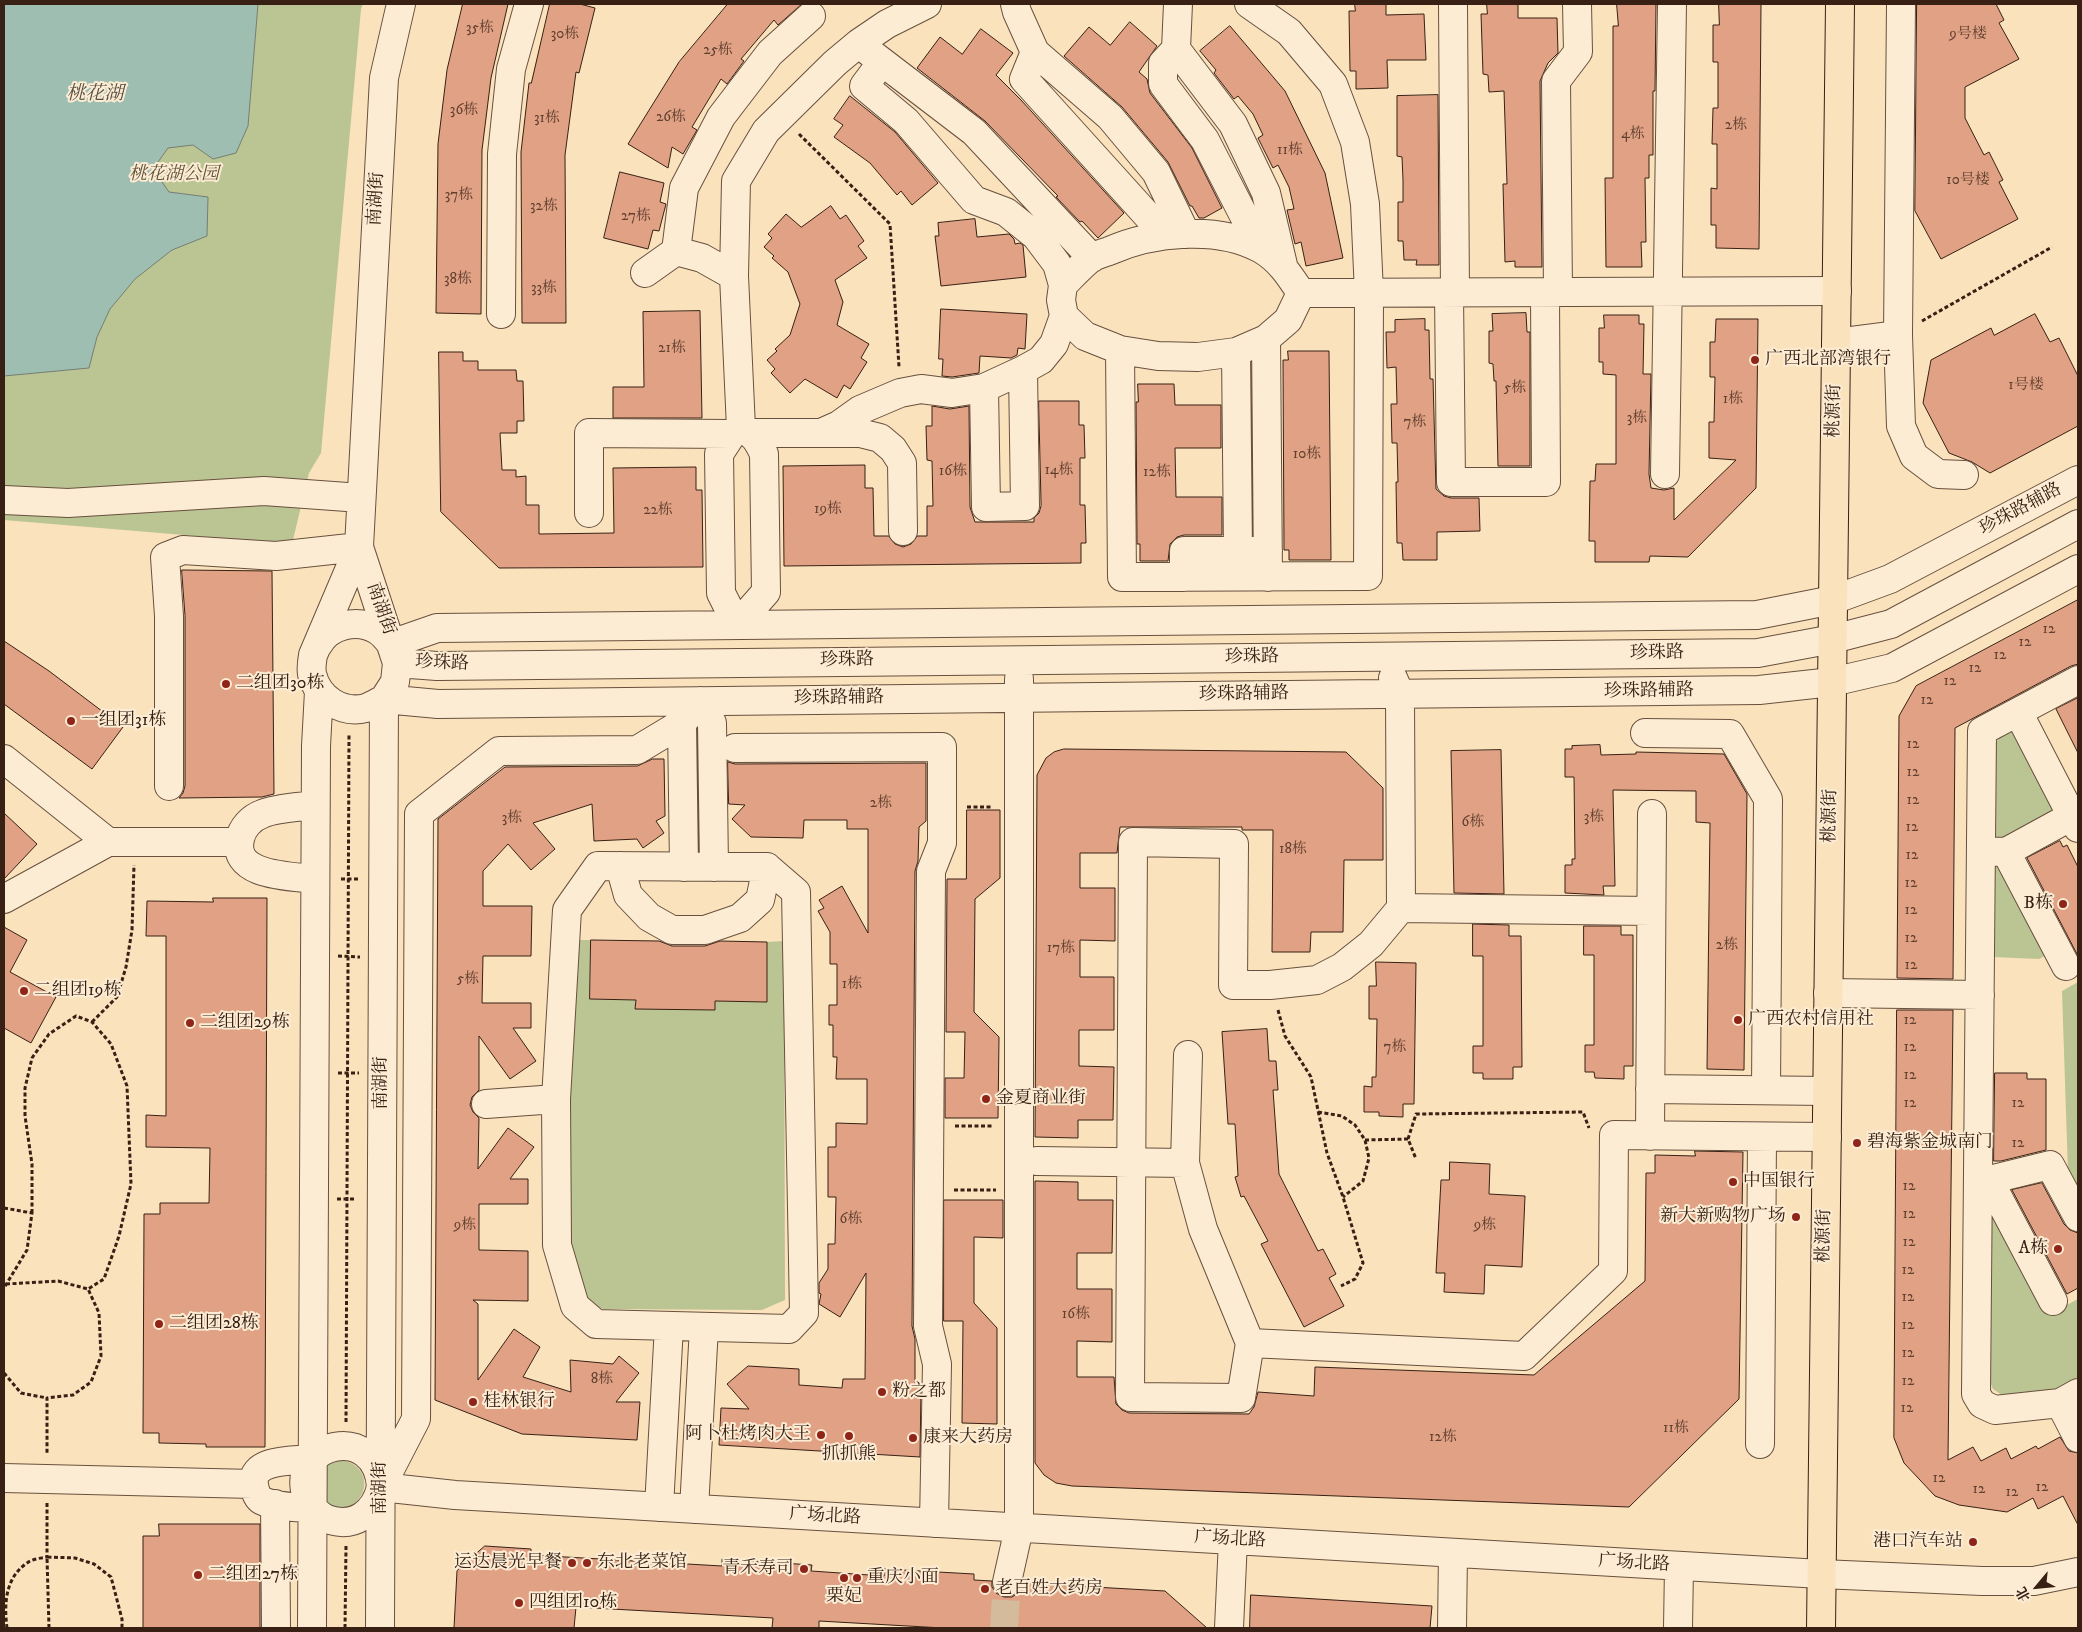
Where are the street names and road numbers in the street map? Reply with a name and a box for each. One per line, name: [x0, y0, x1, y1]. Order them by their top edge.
street label: 南湖街: [365, 171, 389, 227]
street label: 桃源街: [1824, 384, 1846, 438]
street label: 珍珠路辅路: [1976, 479, 2066, 541]
street label: 南湖街: [361, 580, 399, 638]
street label: 珍珠路: [1630, 643, 1684, 665]
street label: 珍珠路: [1225, 647, 1279, 669]
street label: 珍珠路: [820, 650, 874, 672]
street label: 珍珠路: [415, 652, 469, 676]
street label: 珍珠路辅路: [1604, 680, 1694, 704]
street label: 珍珠路辅路: [1199, 683, 1289, 707]
street label: 珍珠路辅路: [794, 687, 884, 711]
street label: 桃源街: [1820, 789, 1842, 843]
street label: 南湖街: [371, 1056, 393, 1110]
street label: 桃源街: [1814, 1209, 1836, 1263]
street label: 南湖街: [370, 1461, 392, 1515]
street label: 广场北路: [788, 1504, 862, 1530]
street label: 广场北路: [1193, 1527, 1267, 1553]
street label: 广场北路: [1597, 1551, 1671, 1577]

